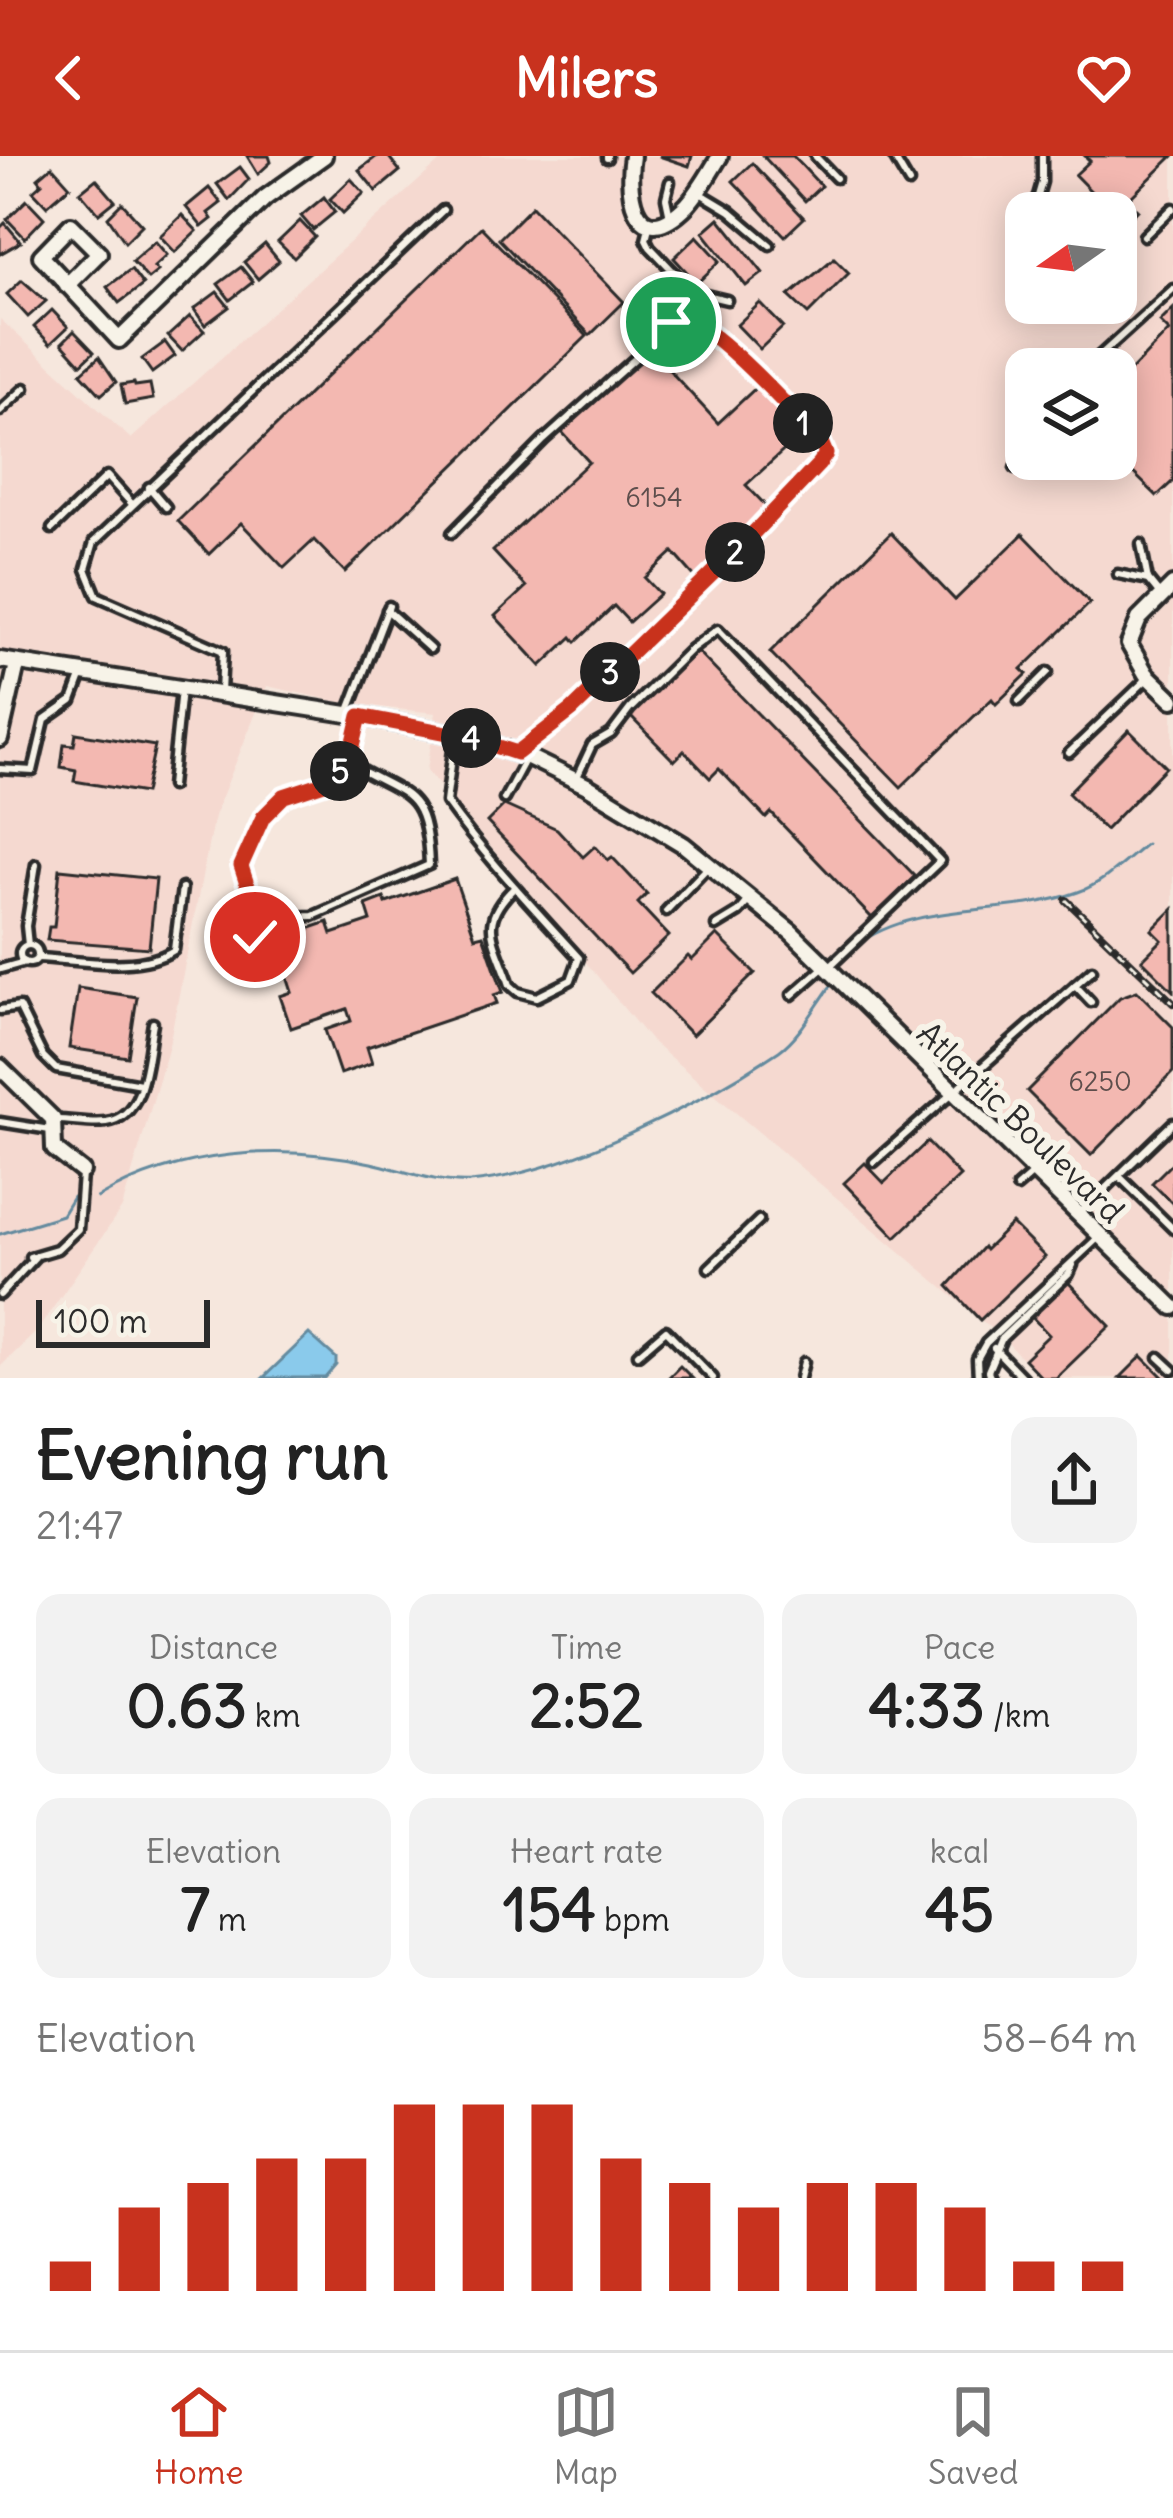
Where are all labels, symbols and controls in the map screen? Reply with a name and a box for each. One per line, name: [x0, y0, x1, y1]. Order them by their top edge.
text: Milers: [515, 44, 658, 112]
icon: back: [36, 45, 102, 111]
icon: heart: [1071, 45, 1137, 111]
north arrow: [1005, 192, 1137, 324]
map controls: [1005, 192, 1137, 480]
pin: [620, 271, 722, 373]
icon: arrive: [638, 289, 704, 355]
button: layers: [1005, 348, 1137, 480]
pin: 1: [773, 393, 833, 453]
text: 1: [796, 402, 810, 444]
house number: 6154: [625, 480, 683, 514]
pin: 2: [705, 522, 765, 582]
text: 2: [726, 531, 744, 573]
pin: 3: [580, 642, 640, 702]
text: 3: [601, 651, 619, 693]
pin: 4: [441, 708, 501, 768]
text: 4: [461, 717, 481, 759]
pin: 5: [310, 741, 370, 801]
text: 5: [331, 750, 349, 792]
pin: [204, 886, 306, 988]
icon: check: [222, 904, 288, 970]
street label: Atlantic Boulevard: [909, 1012, 1133, 1232]
house number: 6250: [1068, 1064, 1132, 1098]
scale bar: [36, 1294, 210, 1347]
text: 100 m: [54, 1300, 147, 1342]
text: Evening run: [36, 1414, 389, 1497]
button: share: [1011, 1417, 1137, 1543]
text: 21:47: [36, 1501, 123, 1550]
text: Distance: [149, 1626, 278, 1668]
text: Time: [551, 1626, 622, 1668]
text: Pace: [924, 1626, 995, 1668]
text: 0.63: [126, 1668, 247, 1743]
text: 2:52: [530, 1668, 643, 1743]
text: 4:33: [868, 1668, 985, 1743]
text: km: [247, 1694, 301, 1736]
text: /km: [985, 1694, 1051, 1736]
text: Elevation: [146, 1830, 281, 1872]
text: Heart rate: [510, 1830, 663, 1872]
text: kcal: [930, 1830, 989, 1872]
text: 7: [180, 1872, 210, 1947]
text: 154: [503, 1872, 596, 1947]
text: 45: [925, 1872, 994, 1947]
text: m: [210, 1898, 247, 1940]
text: bpm: [596, 1898, 670, 1940]
text: Elevation: [36, 2014, 196, 2063]
text: 58–64 m: [981, 2014, 1137, 2063]
tab: Home: [155, 2379, 244, 2493]
tab: Map: [553, 2379, 619, 2493]
tab: Saved: [928, 2379, 1018, 2493]

